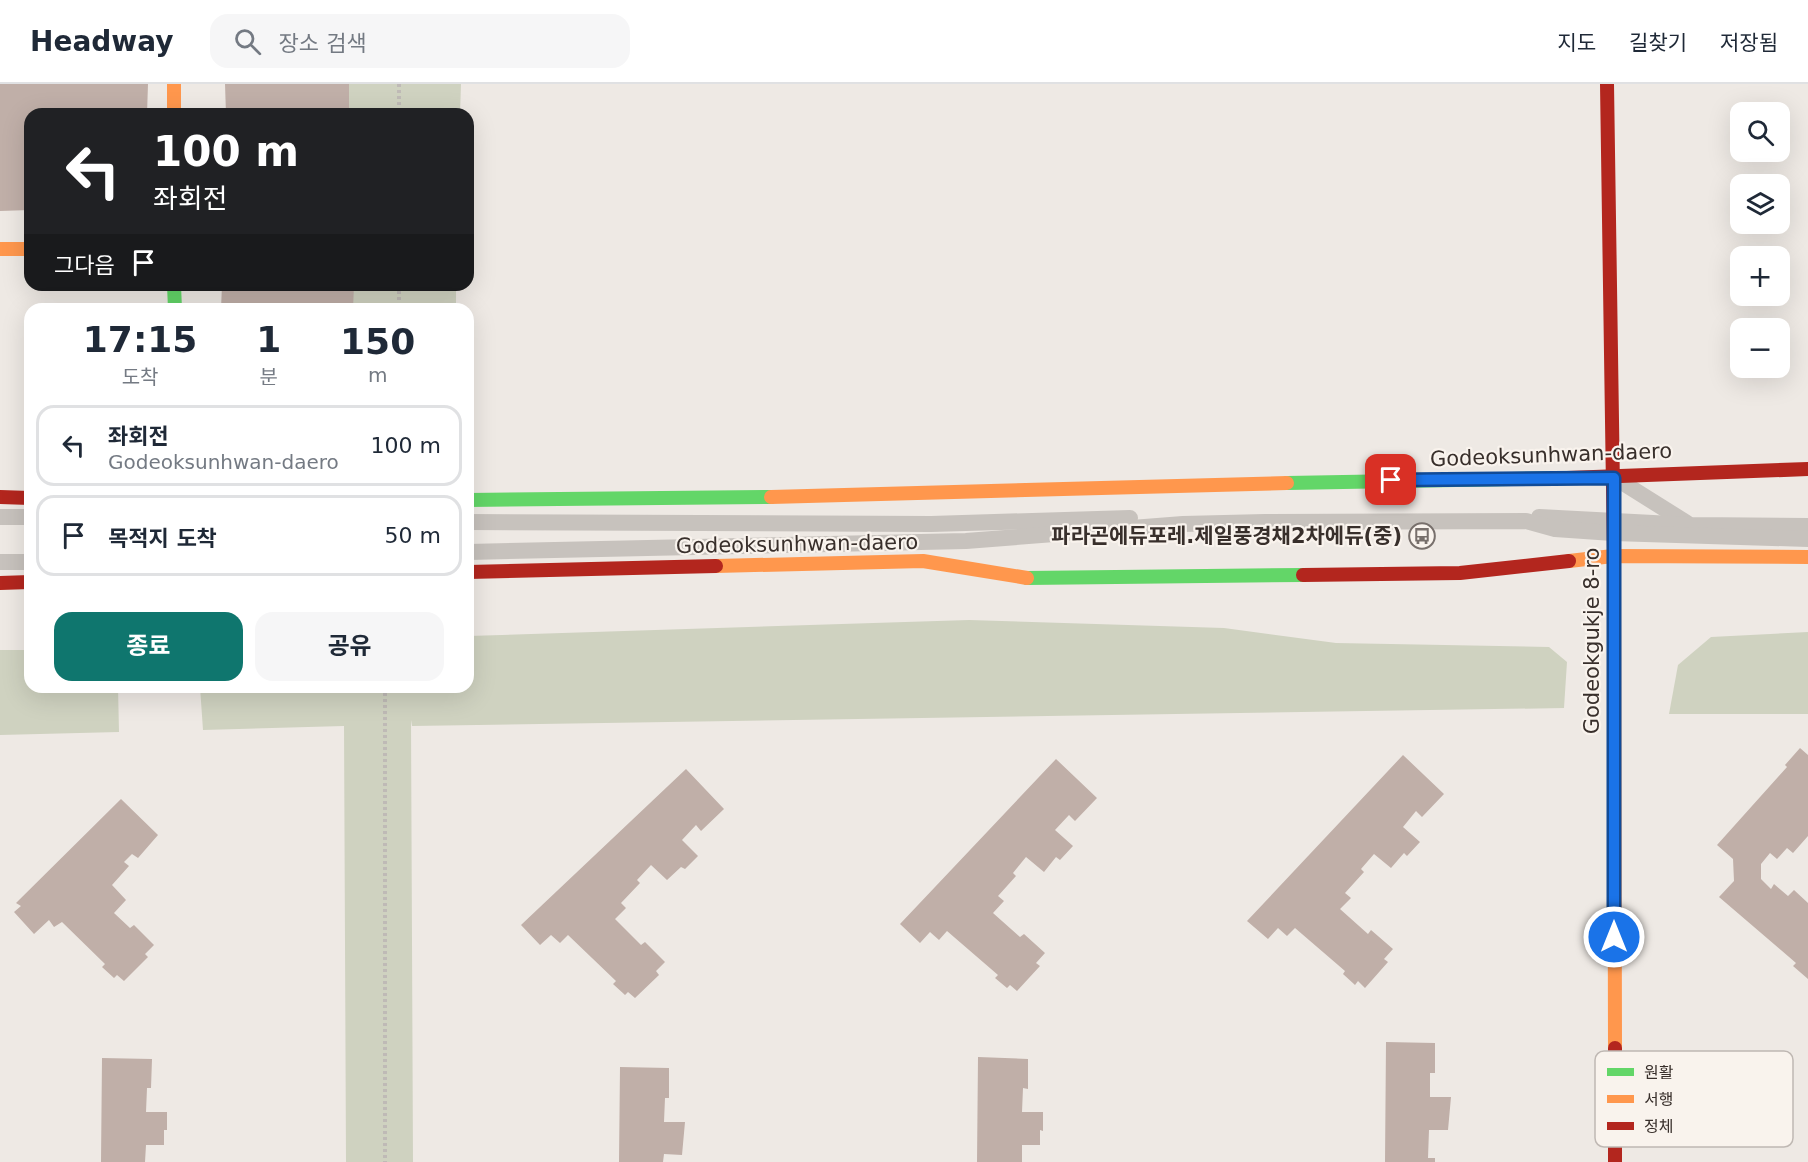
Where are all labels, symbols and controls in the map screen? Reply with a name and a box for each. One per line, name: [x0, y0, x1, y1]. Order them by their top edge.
search box: [210, 14, 630, 68]
text: Headway: [30, 25, 174, 58]
icon: search: [231, 25, 264, 58]
text: 장소 검색: [279, 31, 366, 56]
text: 지도: [1557, 31, 1596, 55]
text: 길찾기: [1629, 31, 1687, 55]
text: 저장됨: [1720, 31, 1778, 55]
map controls: [1730, 102, 1790, 378]
button: search: [1730, 102, 1790, 162]
text: 100 m: [153, 127, 299, 176]
icon: left: [54, 132, 132, 210]
button: layers: [1730, 174, 1790, 234]
text: 좌회전: [153, 183, 228, 214]
icon: arrive: [127, 246, 160, 279]
button: +: [1730, 246, 1790, 306]
text: 그다음: [54, 253, 115, 278]
button: −: [1730, 318, 1790, 378]
text: 17:15: [83, 319, 197, 360]
text: 1: [256, 319, 281, 360]
text: 150: [340, 321, 415, 362]
text: m: [368, 363, 387, 387]
text: 도착: [122, 365, 159, 389]
text: 분: [260, 365, 278, 389]
text: 좌회전: [108, 424, 169, 449]
icon: left: [57, 429, 90, 462]
text: 100 m: [371, 433, 441, 458]
street label: Godeoksunhwan-daero: [1429, 439, 1673, 471]
text: Godeoksunhwan-daero: [108, 450, 339, 474]
pin: [1365, 454, 1416, 505]
icon: arrive: [1374, 463, 1407, 496]
icon: arrive: [57, 519, 90, 552]
bus stop icon: 파라곤에듀포레.제일풍경채2차에듀(중): [1407, 521, 1437, 551]
text: 50 m: [385, 523, 441, 548]
place label: 파라곤에듀포레.제일풍경채2차에듀(중): [1051, 524, 1402, 548]
text: 목적지 도착: [108, 526, 217, 551]
street label: Godeoksunhwan-daero: [676, 530, 918, 558]
street label: Godeokgukje 8-ro: [1580, 548, 1604, 734]
button: 종료: [54, 612, 243, 681]
button: 공유: [255, 612, 444, 681]
position arrow: [1582, 905, 1646, 969]
legend: [1595, 1051, 1793, 1147]
text: 원활: [1644, 1063, 1674, 1082]
text: 서행: [1644, 1090, 1673, 1109]
text: 정체: [1644, 1117, 1673, 1136]

